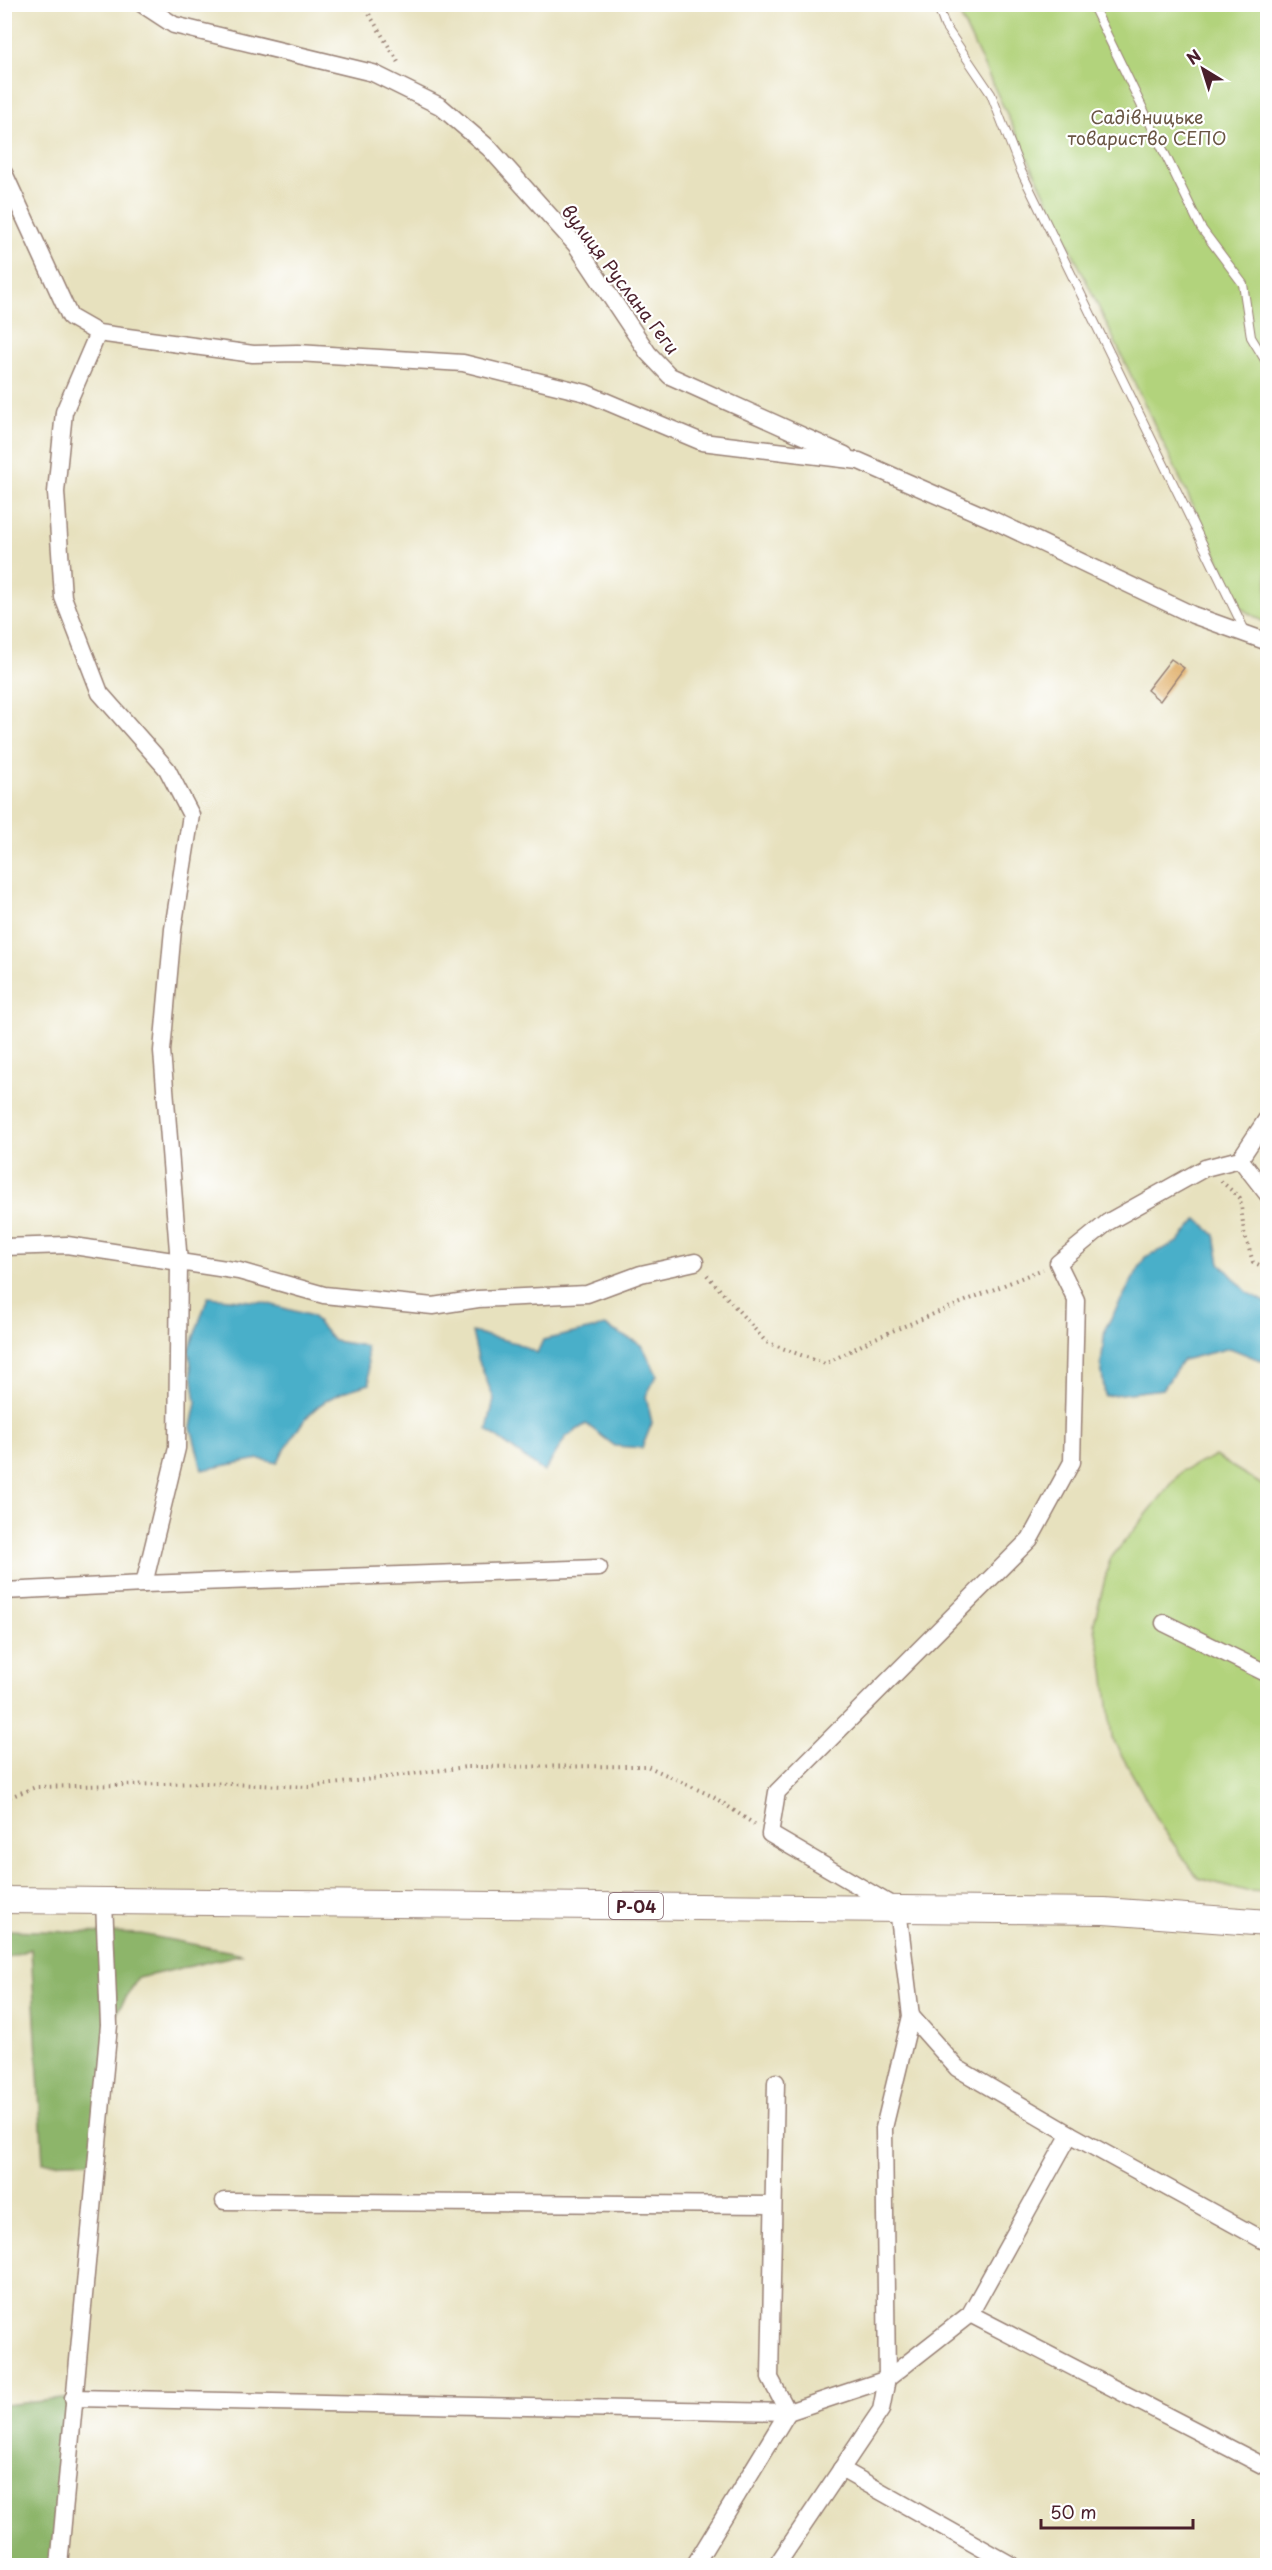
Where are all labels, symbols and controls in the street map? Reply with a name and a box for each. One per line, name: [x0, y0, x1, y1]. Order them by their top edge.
north arrow: [1173, 39, 1233, 99]
text: N: [1181, 43, 1206, 70]
park label: Садівницьке товариство СЕПО: [1067, 103, 1227, 151]
street label: вулиця Руслана Геги: [556, 198, 686, 360]
road number: Р-04: [609, 1893, 663, 1919]
scale bar: [1041, 2492, 1192, 2530]
text: 50 m: [1050, 2498, 1097, 2525]

